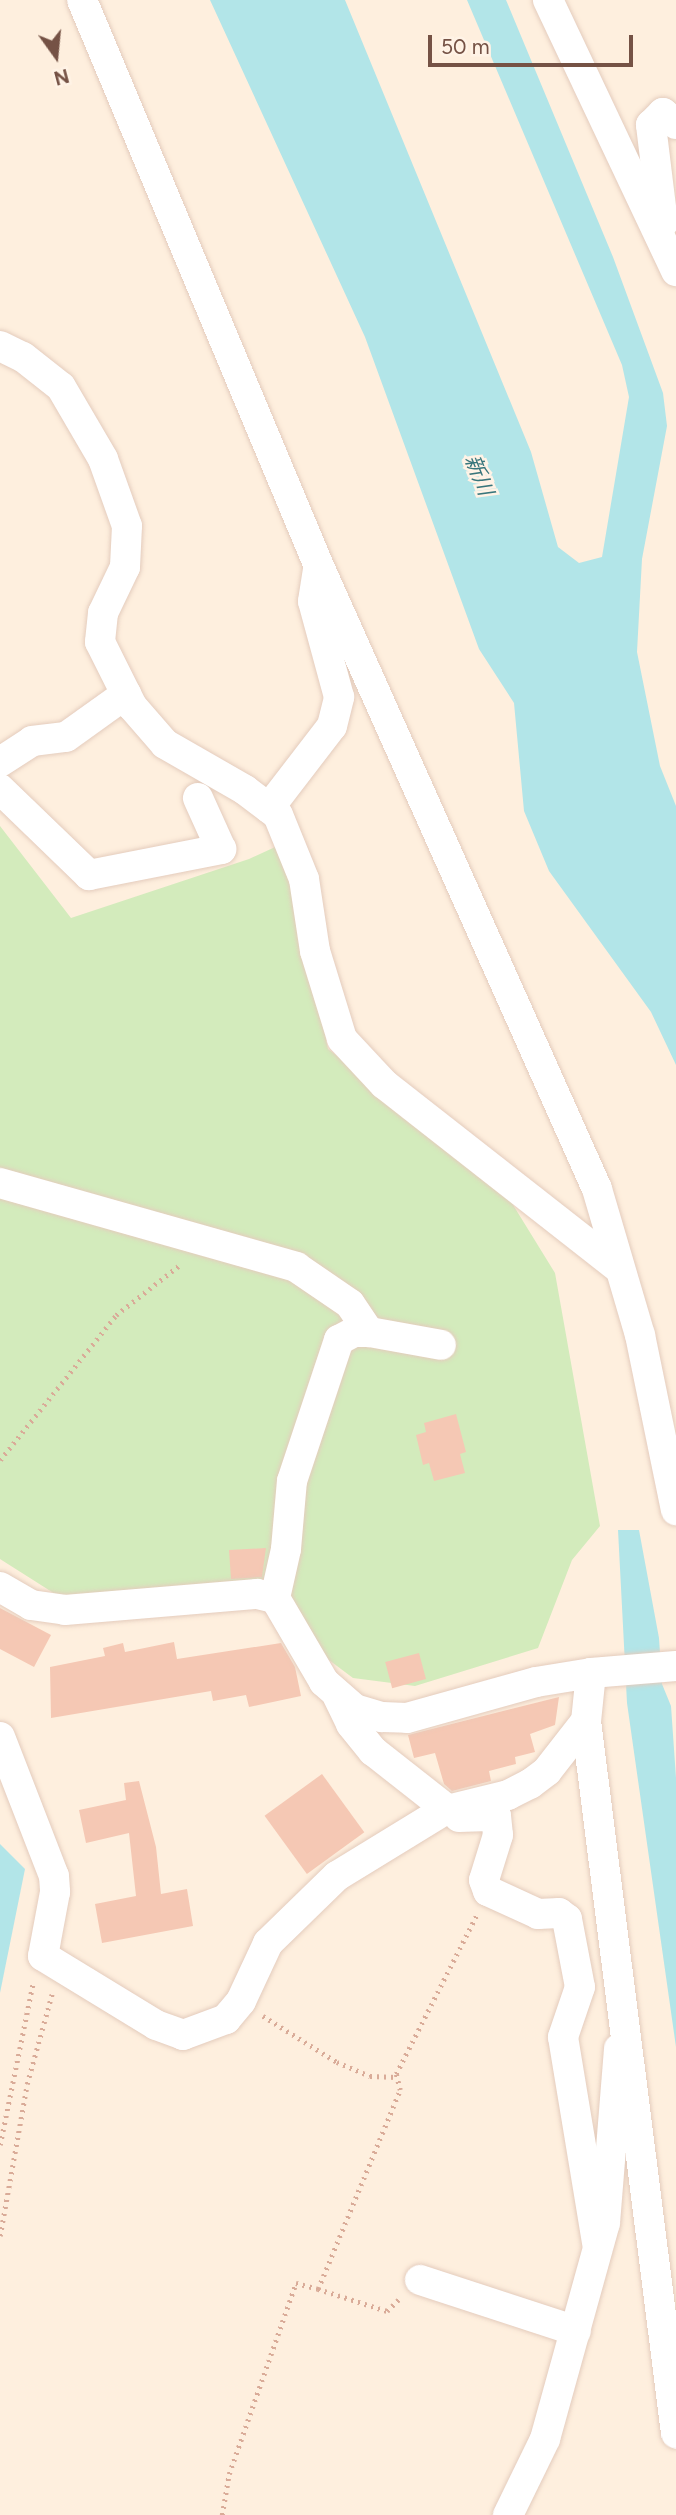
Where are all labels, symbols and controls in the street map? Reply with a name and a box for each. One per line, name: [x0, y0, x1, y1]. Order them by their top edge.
north arrow: [21, 21, 91, 91]
scale bar: [431, 21, 636, 65]
text: 50 m: [441, 34, 490, 59]
text: N: [51, 64, 72, 90]
water label: 新川: [459, 451, 499, 499]

